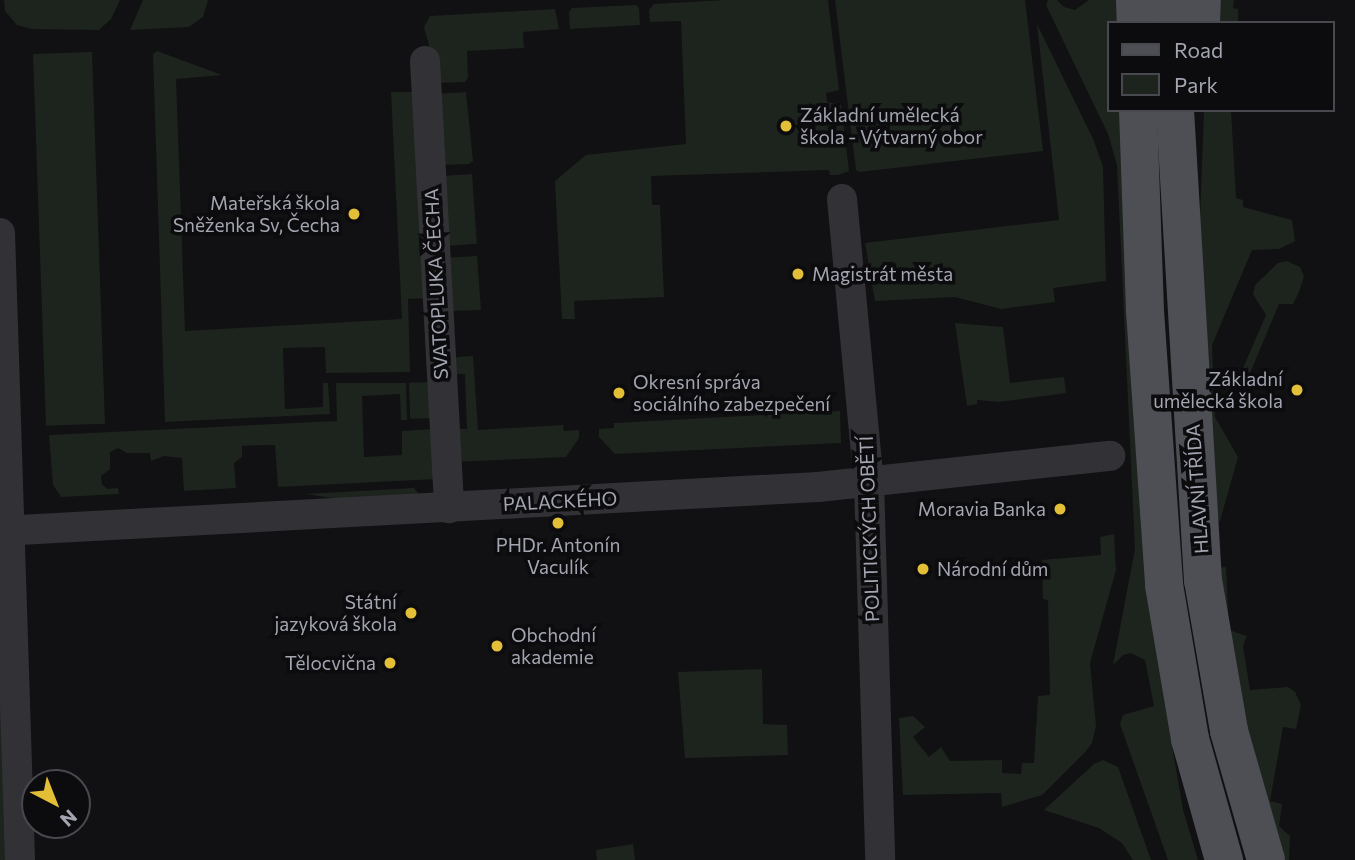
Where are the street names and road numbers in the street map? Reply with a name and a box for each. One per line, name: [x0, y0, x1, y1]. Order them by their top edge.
street label: SVATOPLUKA ČECHA: [420, 188, 452, 380]
street label: HLAVNÍ TŘÍDA: [1181, 423, 1213, 555]
street label: POLITICKÝCH OBĚTÍ: [854, 436, 884, 622]
street label: PALACKÉHO: [502, 487, 618, 515]

